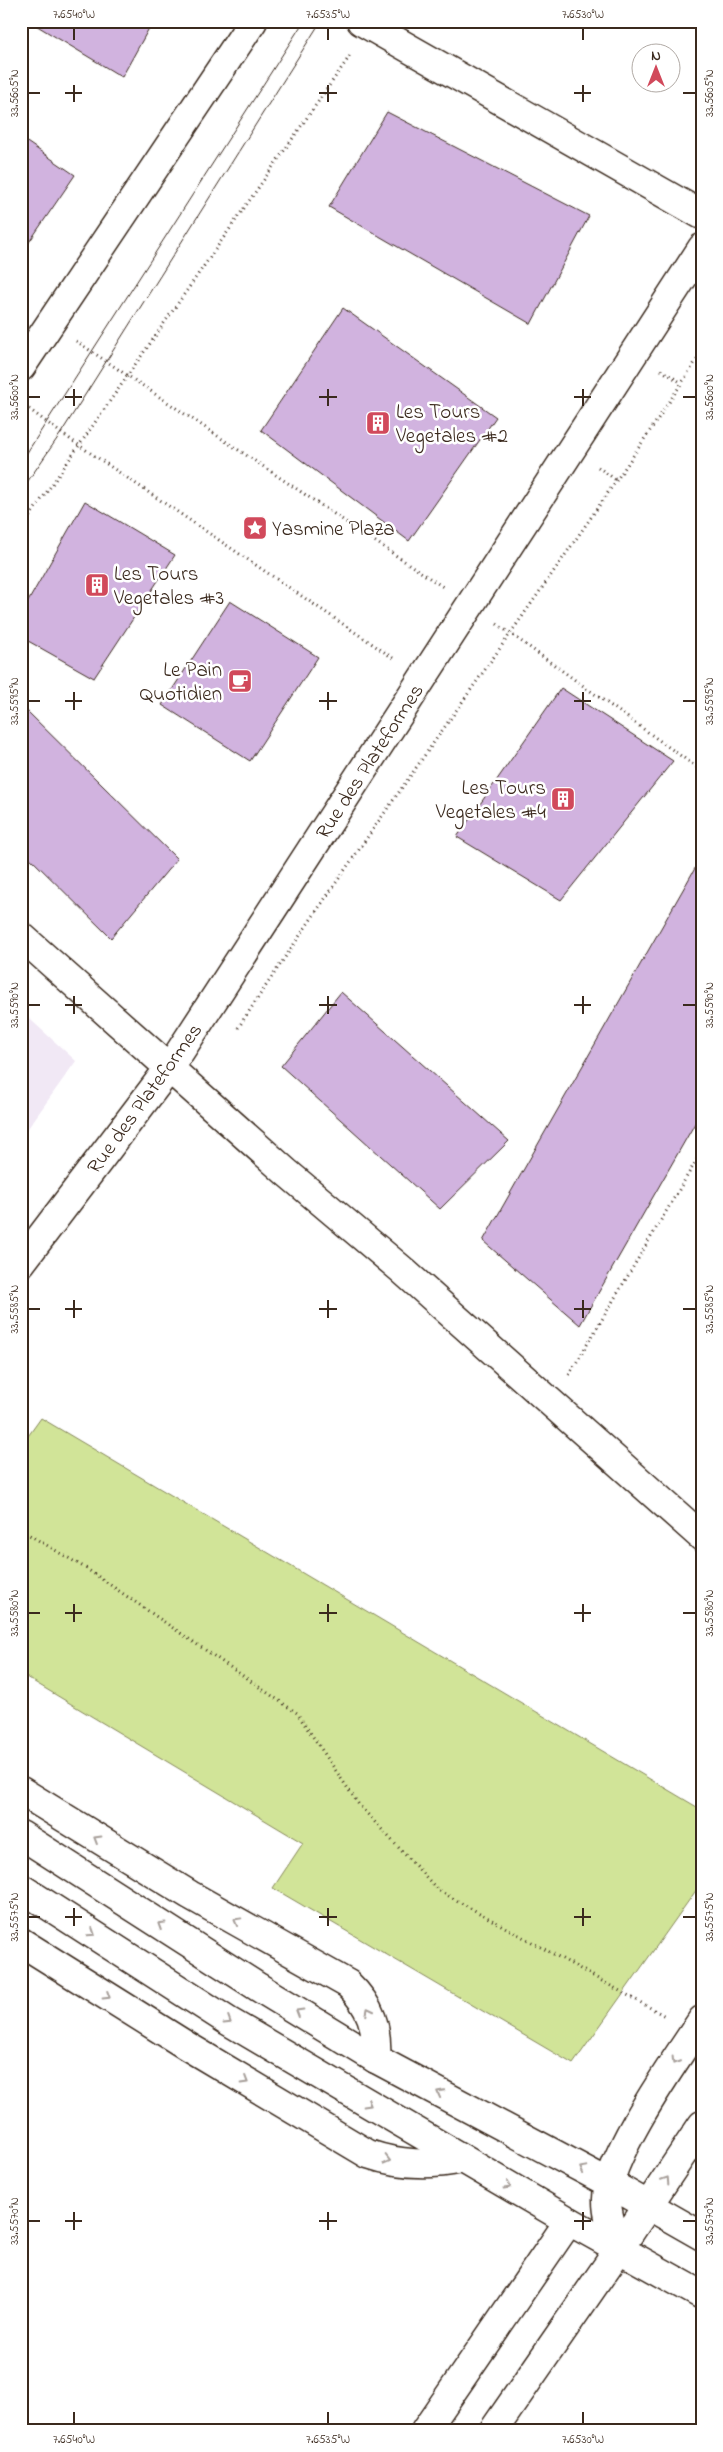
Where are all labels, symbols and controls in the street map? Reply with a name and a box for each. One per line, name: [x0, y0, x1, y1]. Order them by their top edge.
text: 7.6540°W: [53, 6, 95, 24]
text: 7.6535°W: [306, 6, 350, 24]
text: 7.6530°W: [562, 6, 604, 24]
north arrow: [630, 42, 680, 92]
text: N: [651, 46, 661, 67]
text: 33.5605°N: [6, 69, 24, 117]
text: 33.5605°N: [701, 69, 719, 117]
text: 33.5600°N: [6, 374, 24, 420]
text: 33.5600°N: [701, 374, 719, 420]
place label: Les Tours Vegetales #2: [395, 398, 508, 454]
building icon: Les Tours Vegetales #2: [365, 410, 391, 436]
place icon: Yasmine Plaza: [242, 515, 268, 541]
place label: Yasmine Plaza: [272, 515, 395, 545]
place label: Les Tours Vegetales #3: [113, 560, 224, 616]
building icon: Les Tours Vegetales #3: [84, 572, 110, 598]
place label: Le Pain Quotidien: [139, 656, 222, 710]
cafe icon: Le Pain Quotidien: [227, 668, 253, 694]
text: 33.5595°N: [6, 677, 24, 725]
text: 33.5595°N: [701, 677, 719, 725]
street label: Rue des Plateformes: [309, 678, 432, 846]
place label: Les Tours Vegetales #4: [435, 774, 546, 830]
building icon: Les Tours Vegetales #4: [550, 786, 576, 812]
text: 33.5590°N: [6, 982, 24, 1028]
text: 33.5590°N: [701, 982, 719, 1028]
street label: Rue des Plateformes: [81, 1018, 211, 1181]
text: 33.5585°N: [6, 1285, 24, 1333]
text: 33.5585°N: [701, 1285, 719, 1333]
text: 33.5580°N: [6, 1589, 24, 1637]
text: 33.5580°N: [701, 1589, 719, 1637]
one-way arrow: [94, 1835, 103, 1845]
text: 33.5575°N: [6, 1892, 24, 1942]
text: 33.5575°N: [701, 1892, 719, 1942]
one-way arrow: [233, 1918, 242, 1928]
one-way arrow: [158, 1922, 167, 1932]
one-way arrow: [86, 1927, 95, 1936]
one-way arrow: [102, 1990, 111, 2000]
one-way arrow: [296, 2008, 305, 2018]
one-way arrow: [365, 2008, 375, 2017]
one-way arrow: [223, 2015, 232, 2025]
one-way arrow: [672, 2056, 682, 2065]
one-way arrow: [240, 2075, 249, 2085]
one-way arrow: [436, 2089, 445, 2099]
one-way arrow: [363, 2097, 372, 2107]
one-way arrow: [383, 2154, 391, 2165]
one-way arrow: [579, 2165, 588, 2175]
one-way arrow: [660, 2176, 669, 2185]
one-way arrow: [503, 2179, 512, 2189]
text: 33.5570°N: [6, 2197, 24, 2245]
text: 33.5570°N: [701, 2197, 719, 2245]
text: 7.6540°W: [53, 2431, 95, 2449]
text: 7.6535°W: [306, 2431, 350, 2449]
text: 7.6530°W: [562, 2431, 604, 2449]

